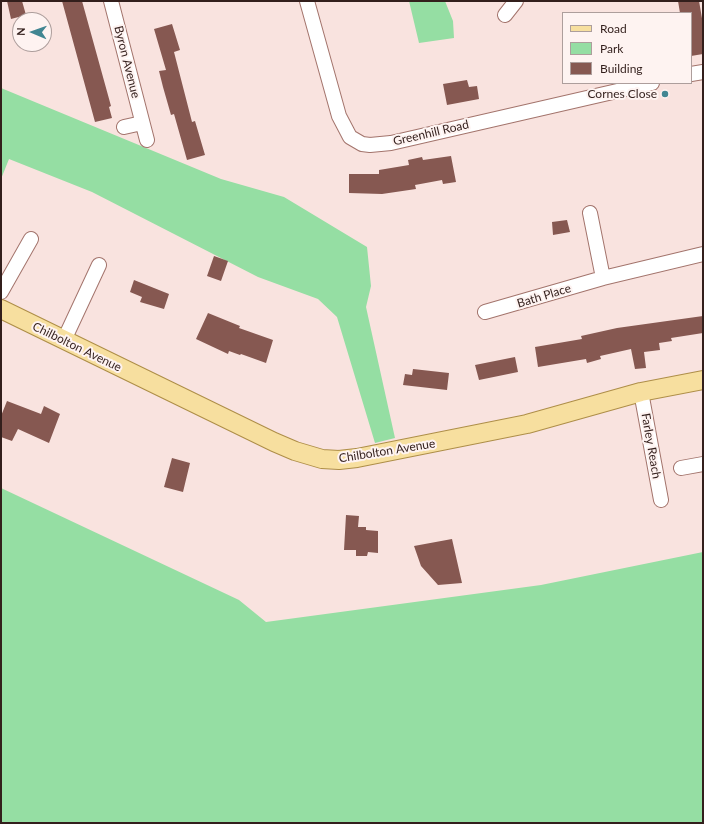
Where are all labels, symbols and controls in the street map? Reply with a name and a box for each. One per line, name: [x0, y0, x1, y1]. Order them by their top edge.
north arrow: [12, 12, 52, 52]
legend: [562, 12, 692, 84]
text: Road: [600, 21, 627, 36]
street label: Byron Avenue: [111, 24, 143, 100]
text: N: [14, 27, 27, 36]
text: Park: [600, 41, 623, 56]
text: Building: [600, 61, 643, 76]
place label: Cornes Close: [587, 87, 657, 101]
marker: Cornes Close: [660, 89, 670, 99]
street label: Greenhill Road: [392, 117, 470, 149]
street label: Bath Place: [515, 281, 573, 311]
street label: Chilbolton Avenue: [30, 319, 124, 375]
street label: Farley Reach: [638, 412, 664, 480]
street label: Chilbolton Avenue: [338, 436, 436, 466]

